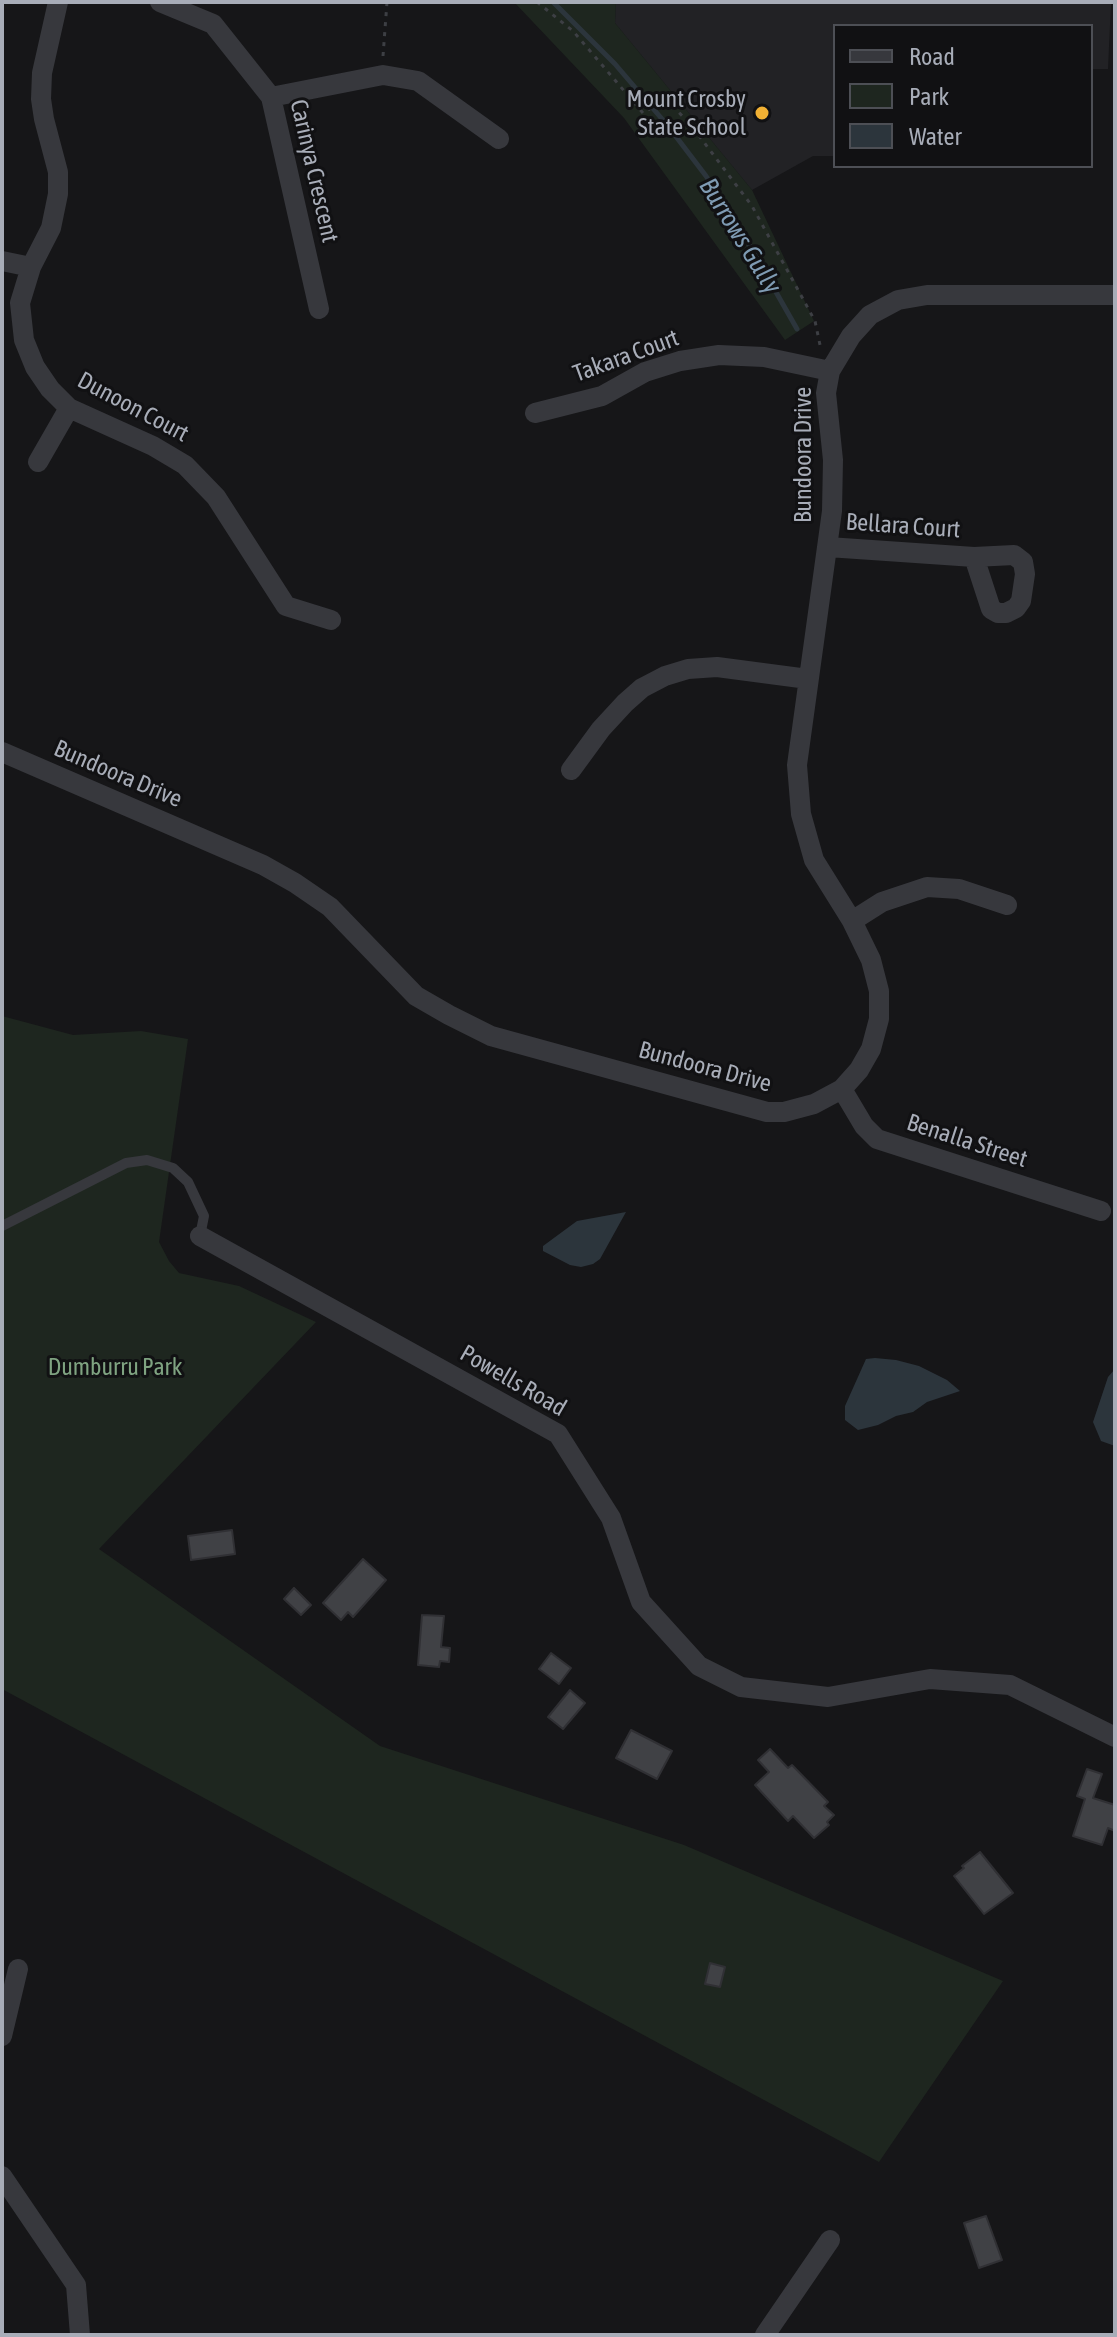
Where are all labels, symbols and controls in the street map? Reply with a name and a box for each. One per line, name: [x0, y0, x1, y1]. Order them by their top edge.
legend: [833, 24, 1093, 168]
text: Road: [909, 43, 955, 70]
text: Park: [909, 83, 949, 110]
place label: Mount Crosby State School: [627, 85, 746, 141]
street label: Carinya Crescent: [284, 97, 344, 245]
marker: Mount Crosby State School: [753, 104, 771, 122]
text: Water: [909, 123, 962, 150]
water label: Burrows Gully: [692, 173, 788, 299]
street label: Takara Court: [569, 324, 683, 388]
street label: Dunoon Court: [73, 366, 193, 448]
street label: Bundoora Drive: [789, 387, 817, 523]
street label: Bellara Court: [845, 508, 961, 544]
street label: Bundoora Drive: [50, 734, 186, 814]
street label: Bundoora Drive: [636, 1035, 774, 1099]
street label: Benalla Street: [903, 1108, 1031, 1174]
street label: Powells Road: [455, 1339, 571, 1423]
park label: Dumburru Park: [48, 1353, 182, 1381]

